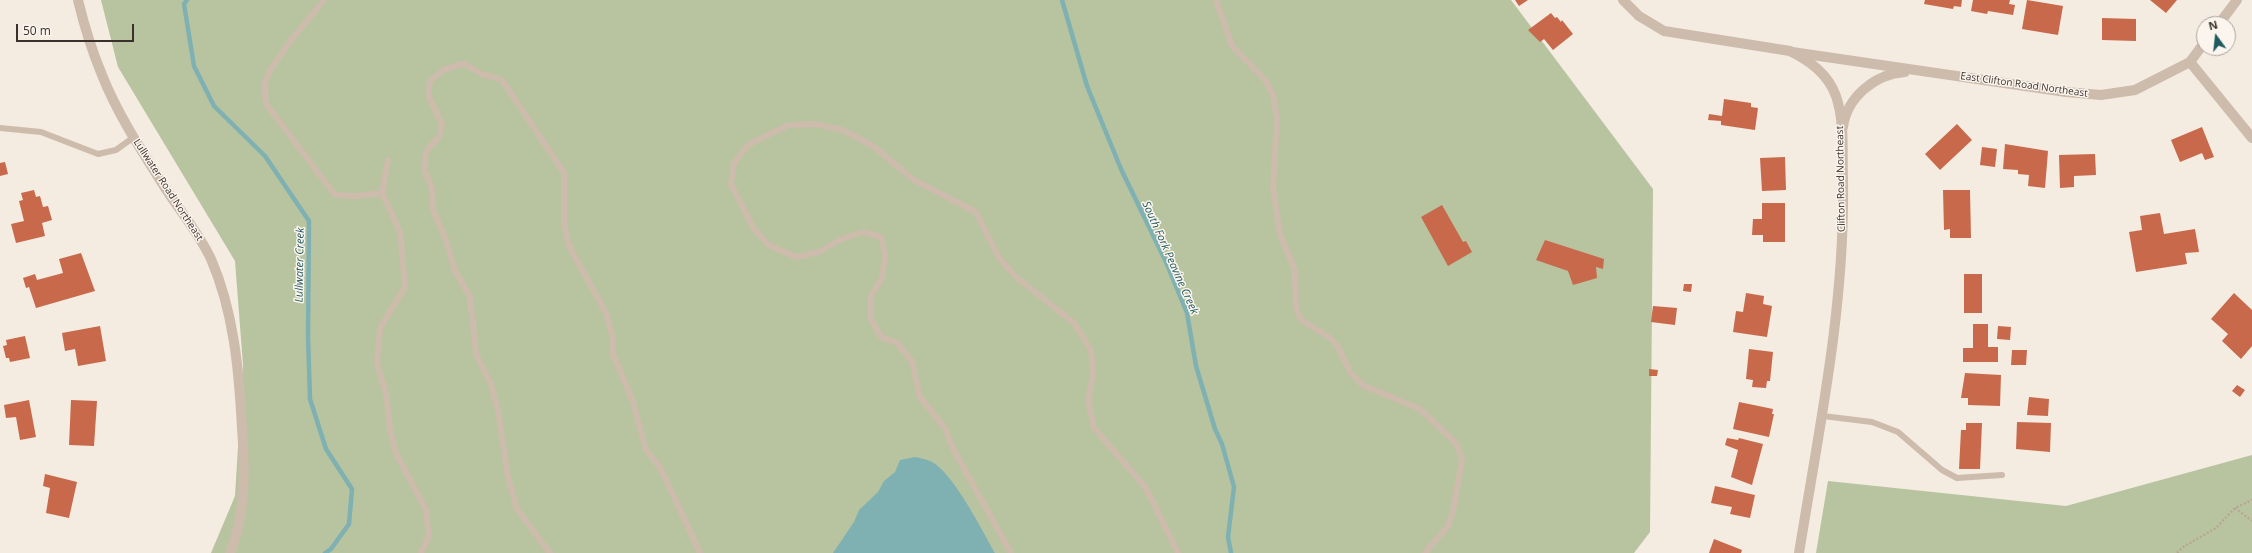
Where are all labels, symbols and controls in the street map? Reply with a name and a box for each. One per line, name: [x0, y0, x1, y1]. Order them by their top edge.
scale bar: [18, 16, 136, 42]
north arrow: [2196, 16, 2236, 56]
text: N: [2207, 16, 2219, 33]
text: 50 m: [23, 22, 51, 39]
street label: East Clifton Road Northeast: [1960, 70, 2088, 100]
street label: Clifton Road Northeast: [1834, 126, 1848, 232]
street label: Lullwater Road Northeast: [131, 137, 205, 243]
water label: South Fork Peavine Creek: [1139, 199, 1201, 317]
water label: Lullwater Creek: [293, 228, 307, 302]

